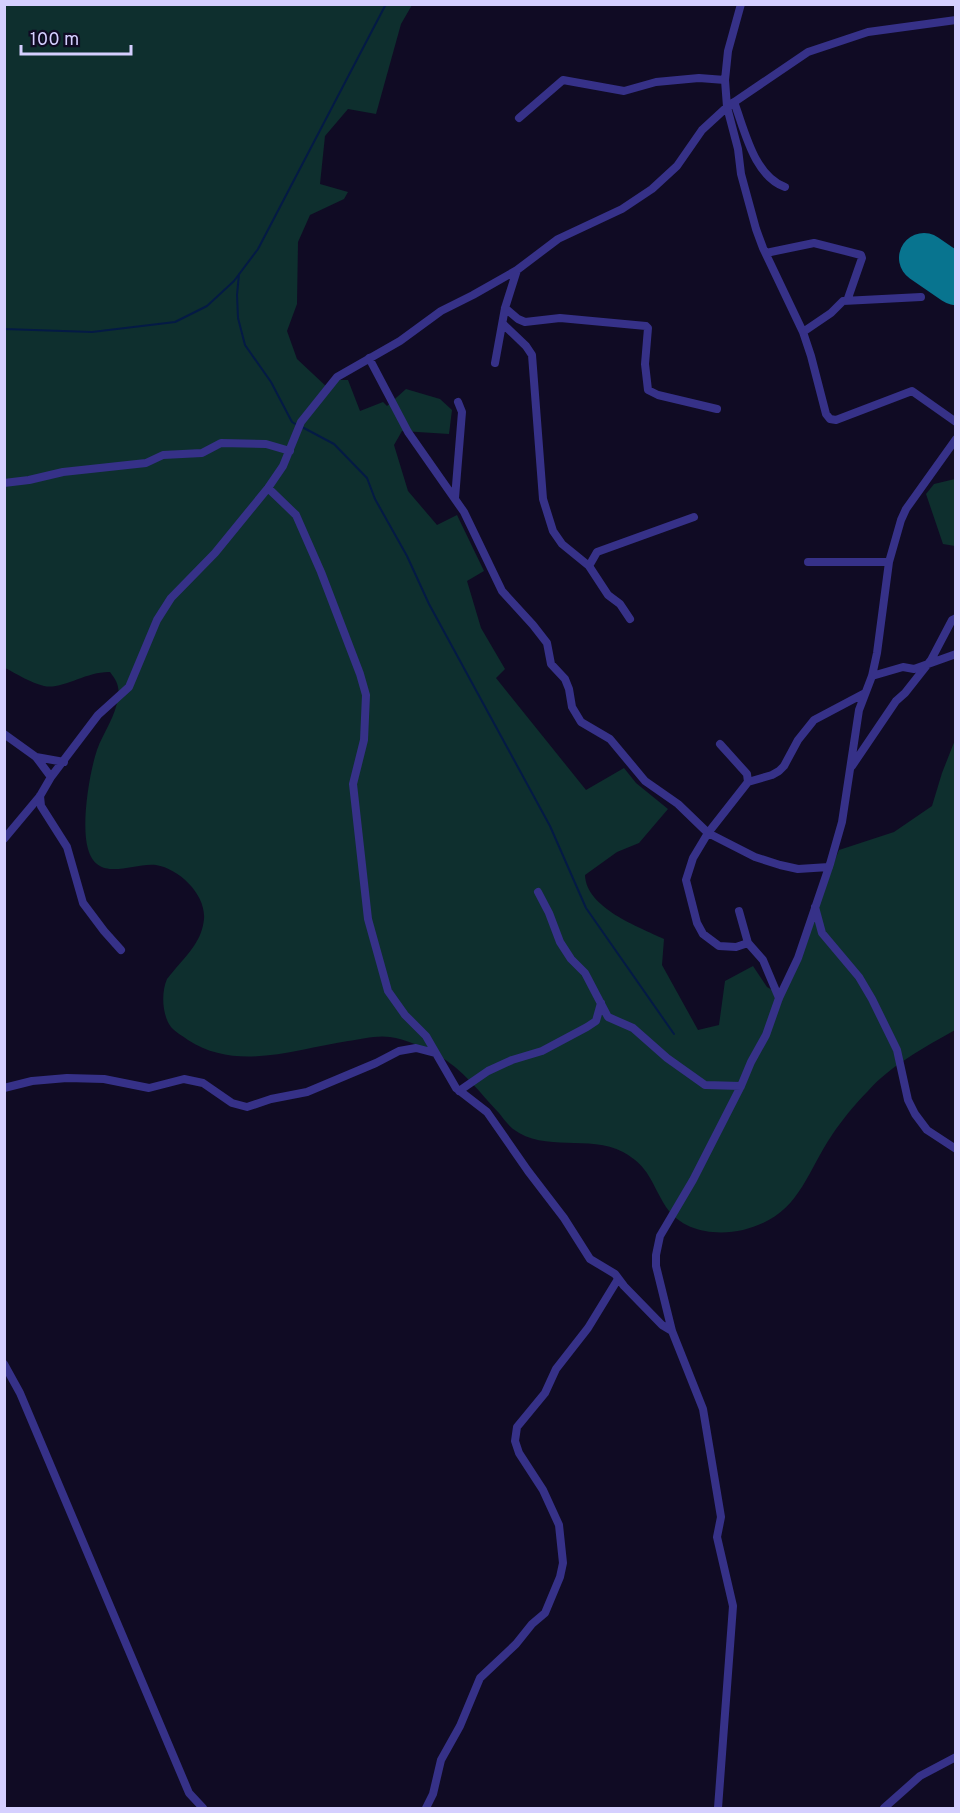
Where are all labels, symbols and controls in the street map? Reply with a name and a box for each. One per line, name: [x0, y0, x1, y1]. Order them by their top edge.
scale bar: [21, 18, 130, 56]
text: 100 m: [30, 29, 79, 52]

